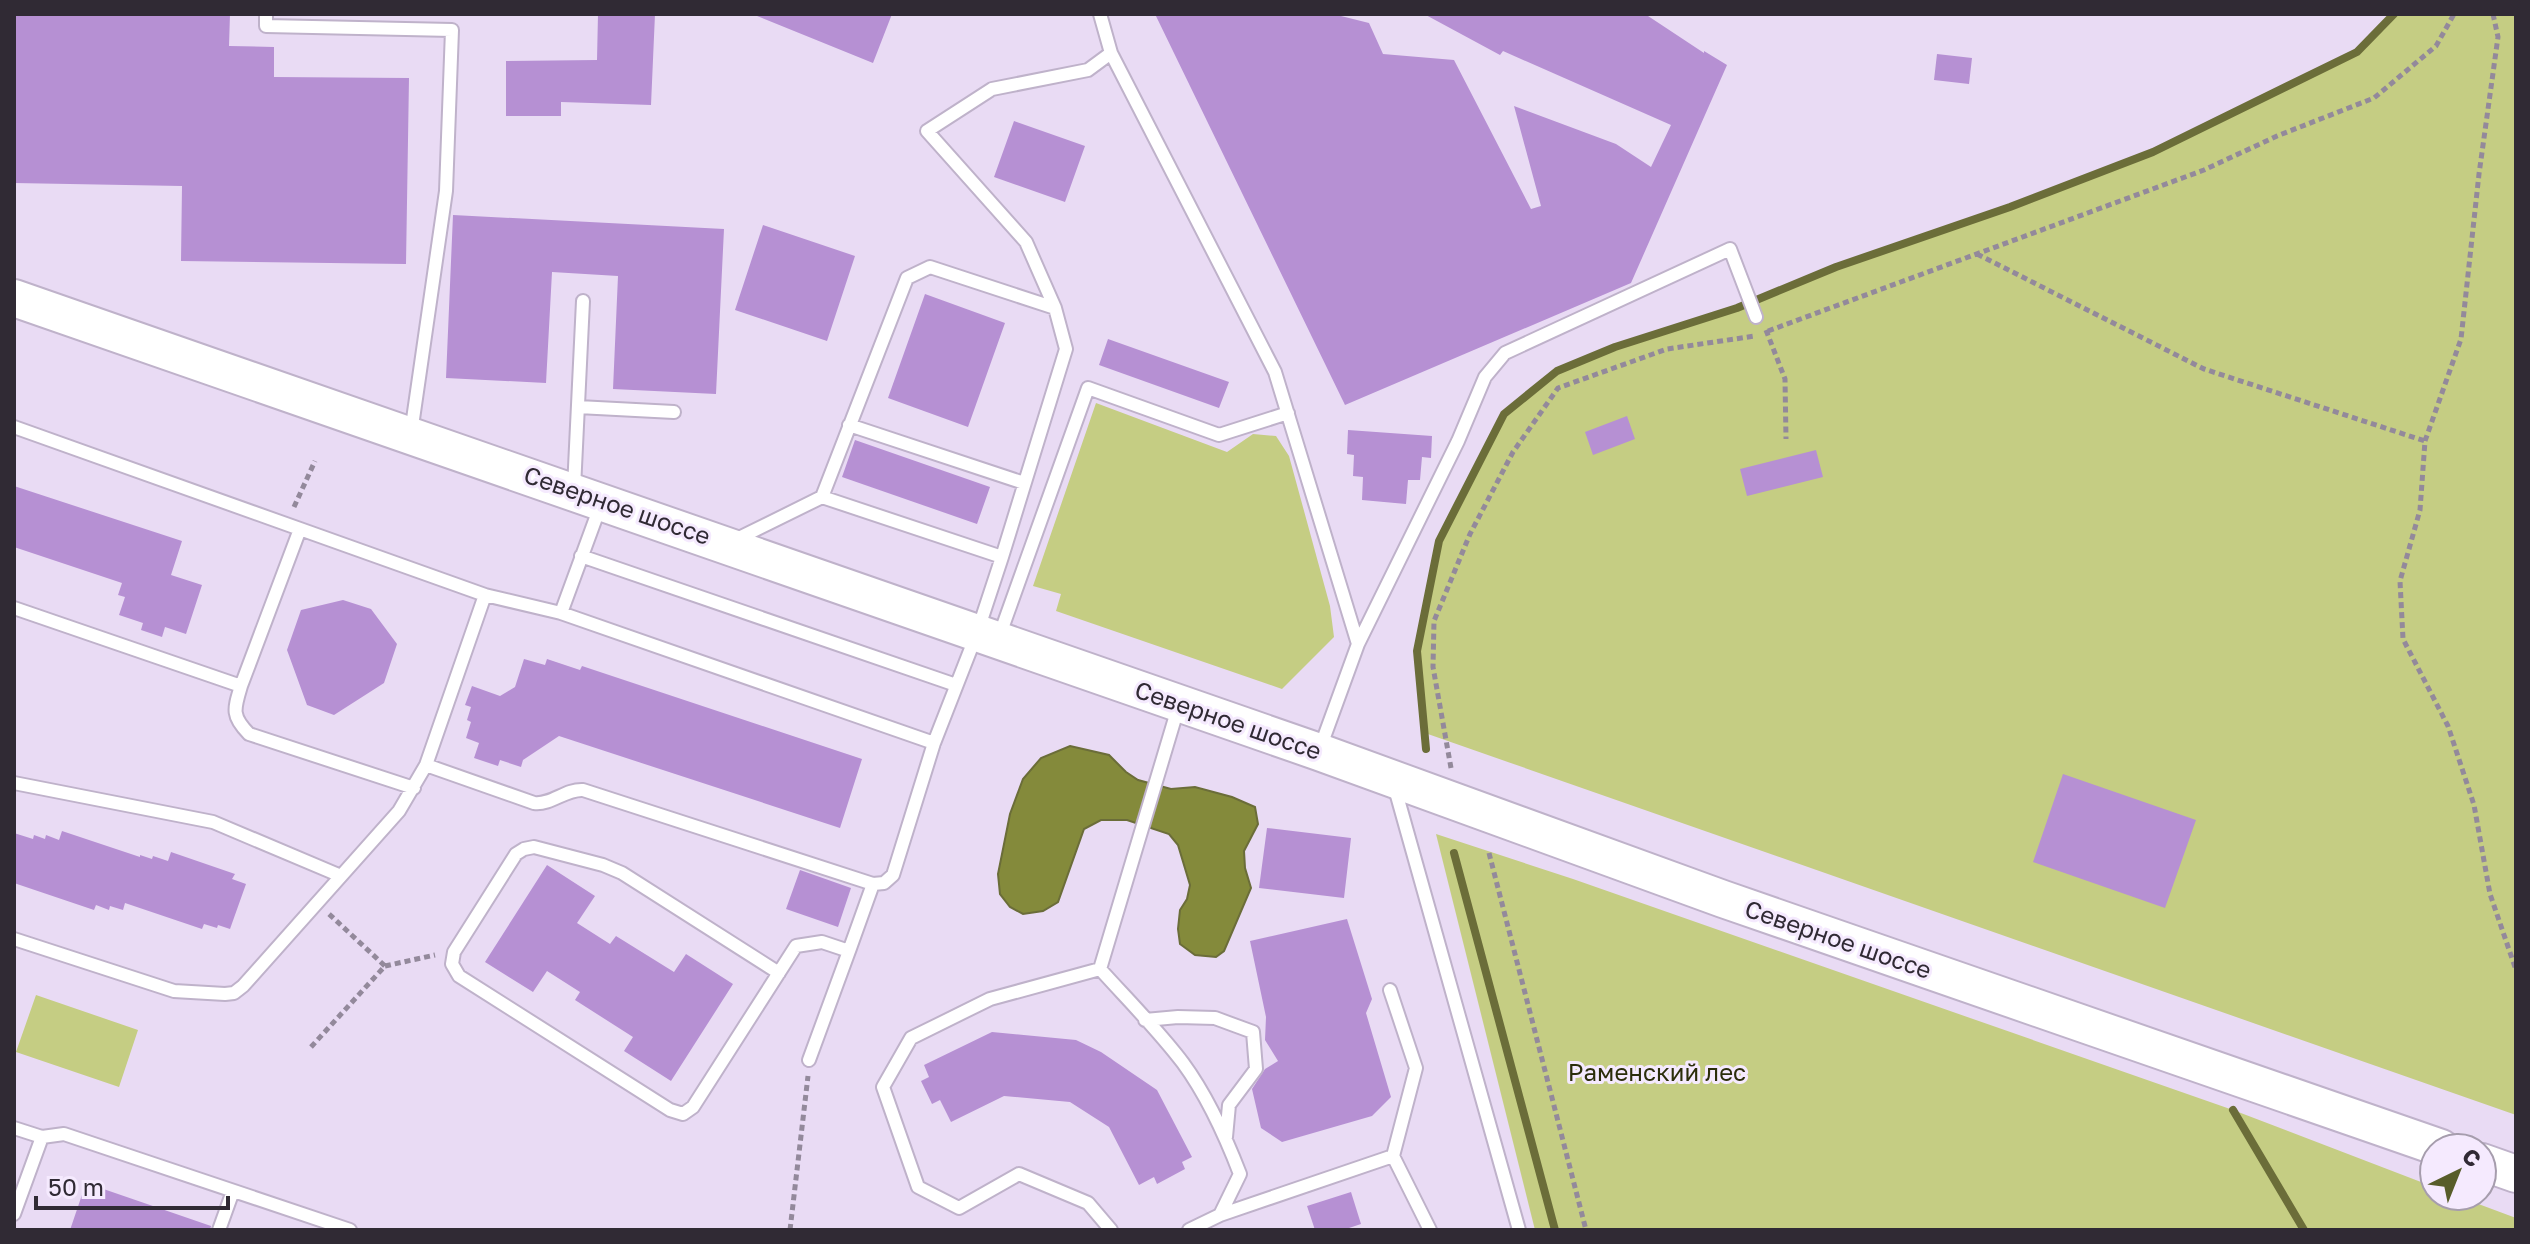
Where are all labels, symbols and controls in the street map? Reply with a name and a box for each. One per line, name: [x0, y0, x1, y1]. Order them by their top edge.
street label: Северное шоссе: [520, 459, 715, 550]
street label: Северное шоссе: [1131, 674, 1326, 765]
street label: Северное шоссе: [1741, 893, 1936, 984]
park label: Раменский лес: [1568, 1057, 1746, 1086]
north arrow: [2418, 1132, 2498, 1212]
text: С: [2457, 1142, 2487, 1172]
scale bar: [36, 1160, 228, 1210]
text: 50 m: [48, 1172, 104, 1201]

